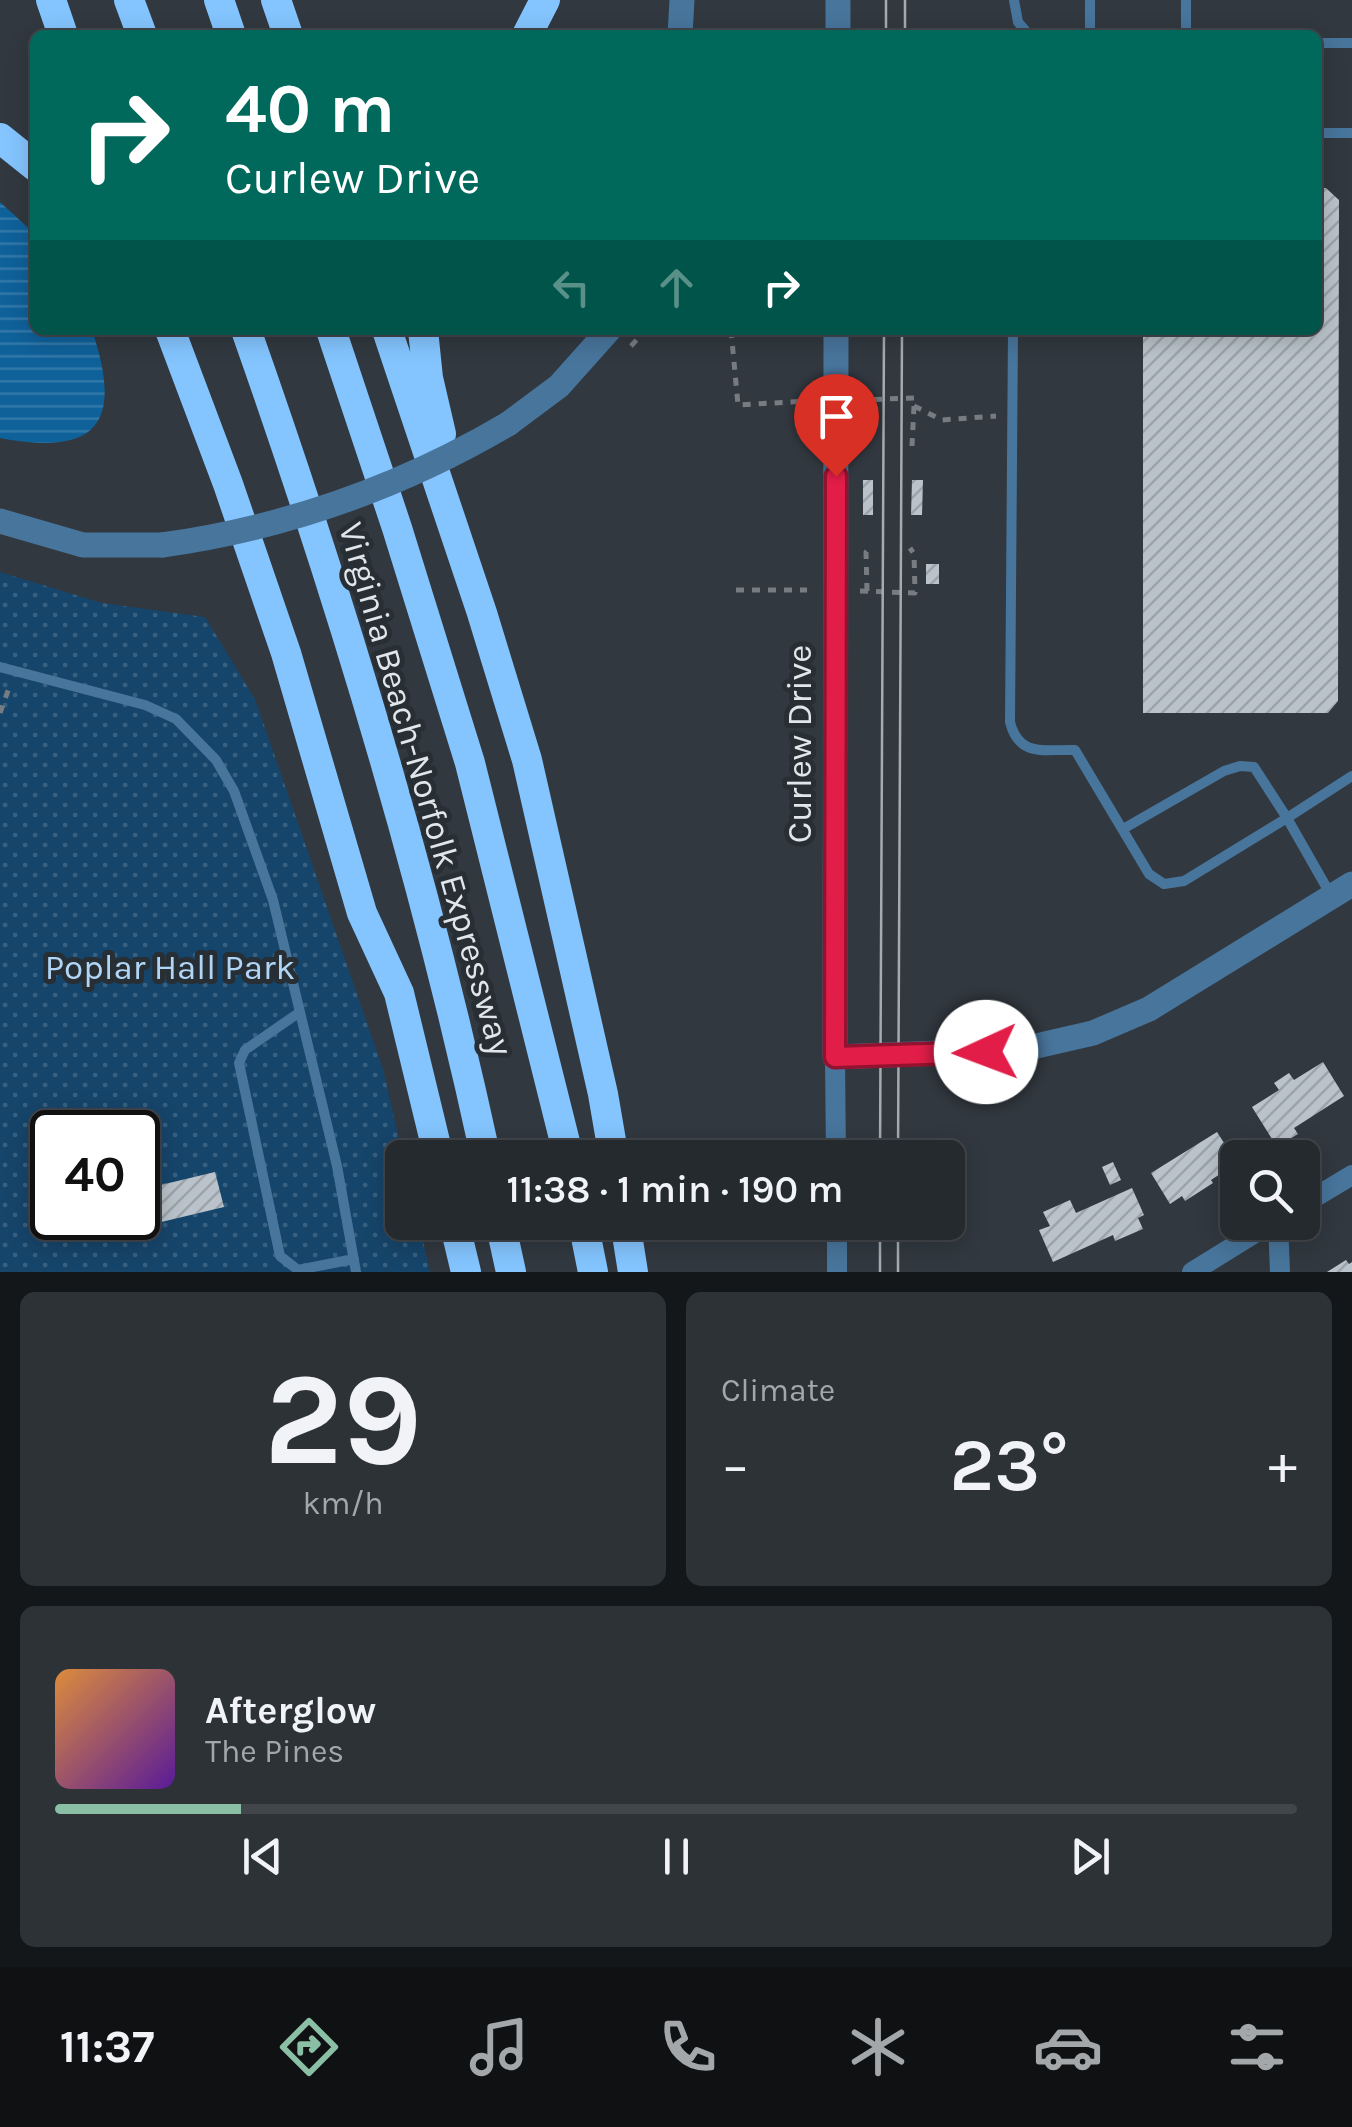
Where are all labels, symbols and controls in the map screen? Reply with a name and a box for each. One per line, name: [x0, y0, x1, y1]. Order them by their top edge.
text: 40 m: [225, 68, 395, 150]
icon: right: [60, 70, 190, 200]
text: Curlew Drive: [225, 152, 480, 204]
icon: left: [544, 260, 599, 315]
icon: ahead: [649, 260, 704, 315]
icon: right: [754, 260, 809, 315]
pin: [794, 374, 879, 477]
icon: arrive: [809, 389, 864, 444]
street label: Virginia Beach-Norfolk Expressway: [330, 518, 522, 1060]
street label: Curlew Drive: [779, 645, 820, 843]
park label: Poplar Hall Park: [45, 947, 295, 988]
position arrow: [934, 1000, 1038, 1104]
speed limit sign: 40: [30, 1110, 160, 1240]
map controls: [1220, 1140, 1320, 1240]
button: search: [1220, 1140, 1320, 1240]
text: 11:38 · 1 min · 190 m: [507, 1167, 843, 1212]
text: 29: [264, 1344, 422, 1496]
text: Climate: [721, 1372, 835, 1409]
text: 23°: [950, 1421, 1069, 1509]
text: −: [721, 1433, 750, 1497]
text: +: [1268, 1433, 1297, 1497]
text: km/h: [302, 1485, 384, 1522]
text: Afterglow: [205, 1688, 376, 1733]
text: The Pines: [205, 1733, 344, 1770]
icon: previous: [235, 1829, 290, 1884]
icon: pause: [649, 1829, 704, 1884]
icon: next: [1063, 1829, 1118, 1884]
icon: directions: [274, 2012, 344, 2082]
icon: music: [464, 2012, 534, 2082]
icon: phone: [653, 2012, 723, 2082]
icon: climate: [843, 2012, 913, 2082]
icon: car: [1033, 2012, 1103, 2082]
icon: filters: [1222, 2012, 1292, 2082]
text: 11:37: [60, 2021, 154, 2073]

